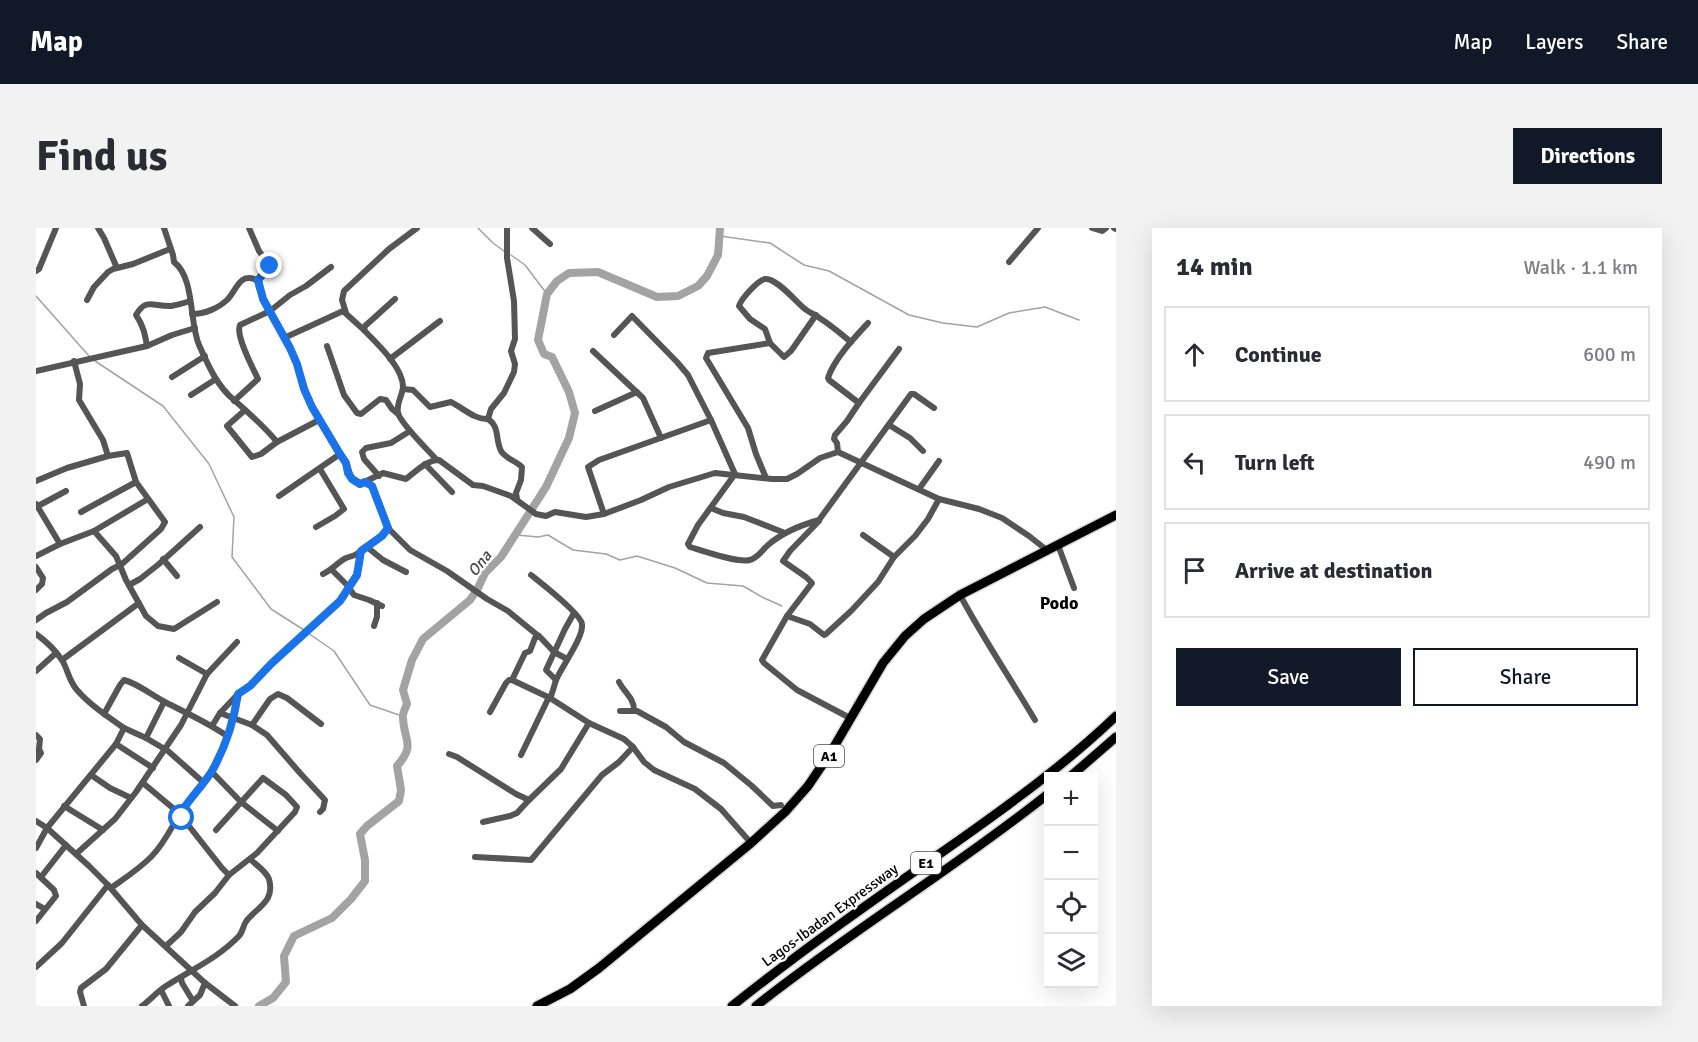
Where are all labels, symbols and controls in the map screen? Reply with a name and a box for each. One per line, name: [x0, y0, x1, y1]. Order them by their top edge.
text: Map: [30, 25, 83, 59]
text: Map: [1454, 29, 1492, 55]
text: Layers: [1525, 29, 1583, 55]
text: Share: [1616, 29, 1668, 55]
button: Directions: [1513, 128, 1662, 184]
text: Find us: [36, 131, 167, 182]
text: 14 min: [1176, 251, 1253, 283]
route end: [256, 252, 282, 278]
text: Walk · 1.1 km: [1524, 255, 1638, 280]
icon: ahead: [1178, 338, 1211, 371]
text: Continue: [1235, 341, 1322, 368]
text: 600 m: [1583, 342, 1636, 367]
icon: left: [1178, 446, 1211, 479]
text: Turn left: [1235, 449, 1315, 476]
text: 490 m: [1583, 450, 1636, 475]
water label: Ona: [463, 546, 497, 581]
icon: arrive: [1178, 554, 1211, 587]
text: Arrive at destination: [1235, 557, 1432, 584]
district label: Podo: [1040, 592, 1078, 614]
button: Save: [1176, 648, 1401, 706]
button: Share: [1413, 648, 1638, 706]
road number: A1: [814, 745, 844, 767]
map controls: [1044, 772, 1098, 988]
button: +: [1044, 772, 1098, 826]
route start: [168, 804, 194, 830]
button: −: [1044, 826, 1098, 880]
road number: E1: [911, 852, 941, 874]
street label: Lagos-Ibadan Expressway: [758, 860, 902, 970]
button: locate: [1044, 880, 1098, 934]
button: layers: [1044, 934, 1098, 988]

